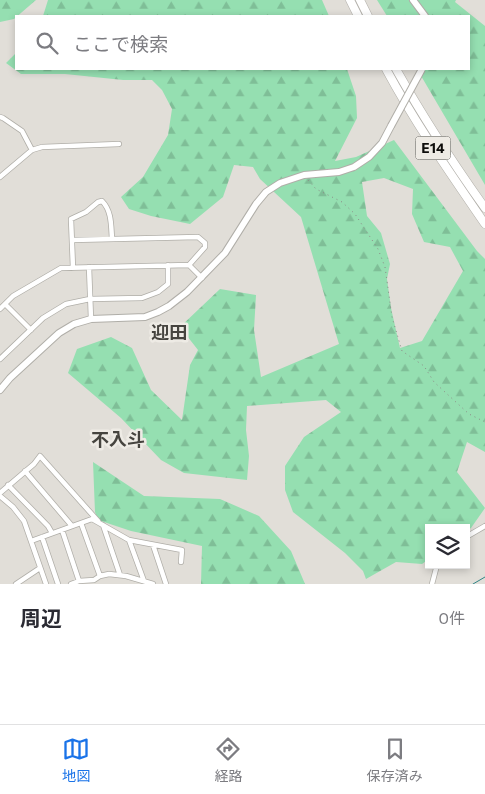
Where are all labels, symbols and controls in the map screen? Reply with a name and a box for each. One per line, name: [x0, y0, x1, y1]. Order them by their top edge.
search box: [15, 15, 470, 70]
icon: search: [33, 29, 61, 57]
text: ここで検索: [73, 32, 168, 55]
road number: E14: [416, 136, 450, 160]
district label: 迎田: [151, 321, 187, 343]
district label: 不入斗: [91, 428, 145, 450]
map controls: [425, 524, 470, 569]
button: layers: [425, 524, 470, 569]
text: 周辺: [20, 605, 62, 630]
text: 0件: [439, 608, 465, 627]
tab: 地図: [62, 735, 90, 785]
tab: 経路: [214, 735, 242, 785]
tab: 保存済み: [367, 735, 423, 785]

